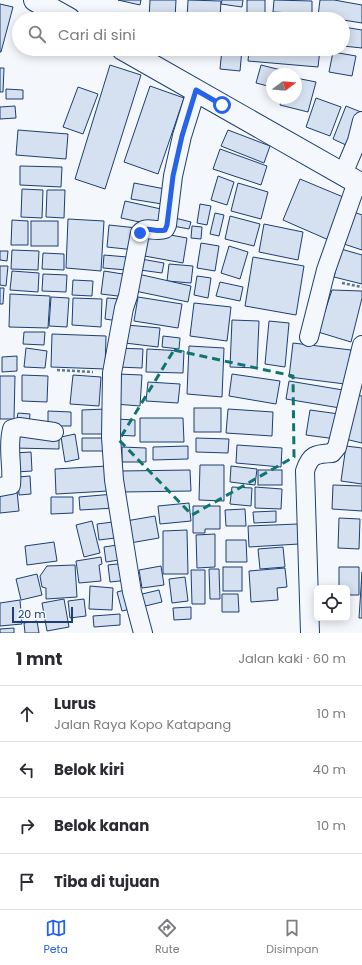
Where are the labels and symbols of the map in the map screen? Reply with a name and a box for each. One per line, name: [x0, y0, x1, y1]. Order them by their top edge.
north arrow: [266, 68, 302, 104]
route start: [213, 96, 231, 114]
route end: [131, 224, 149, 242]
scale bar: [12, 605, 73, 624]

